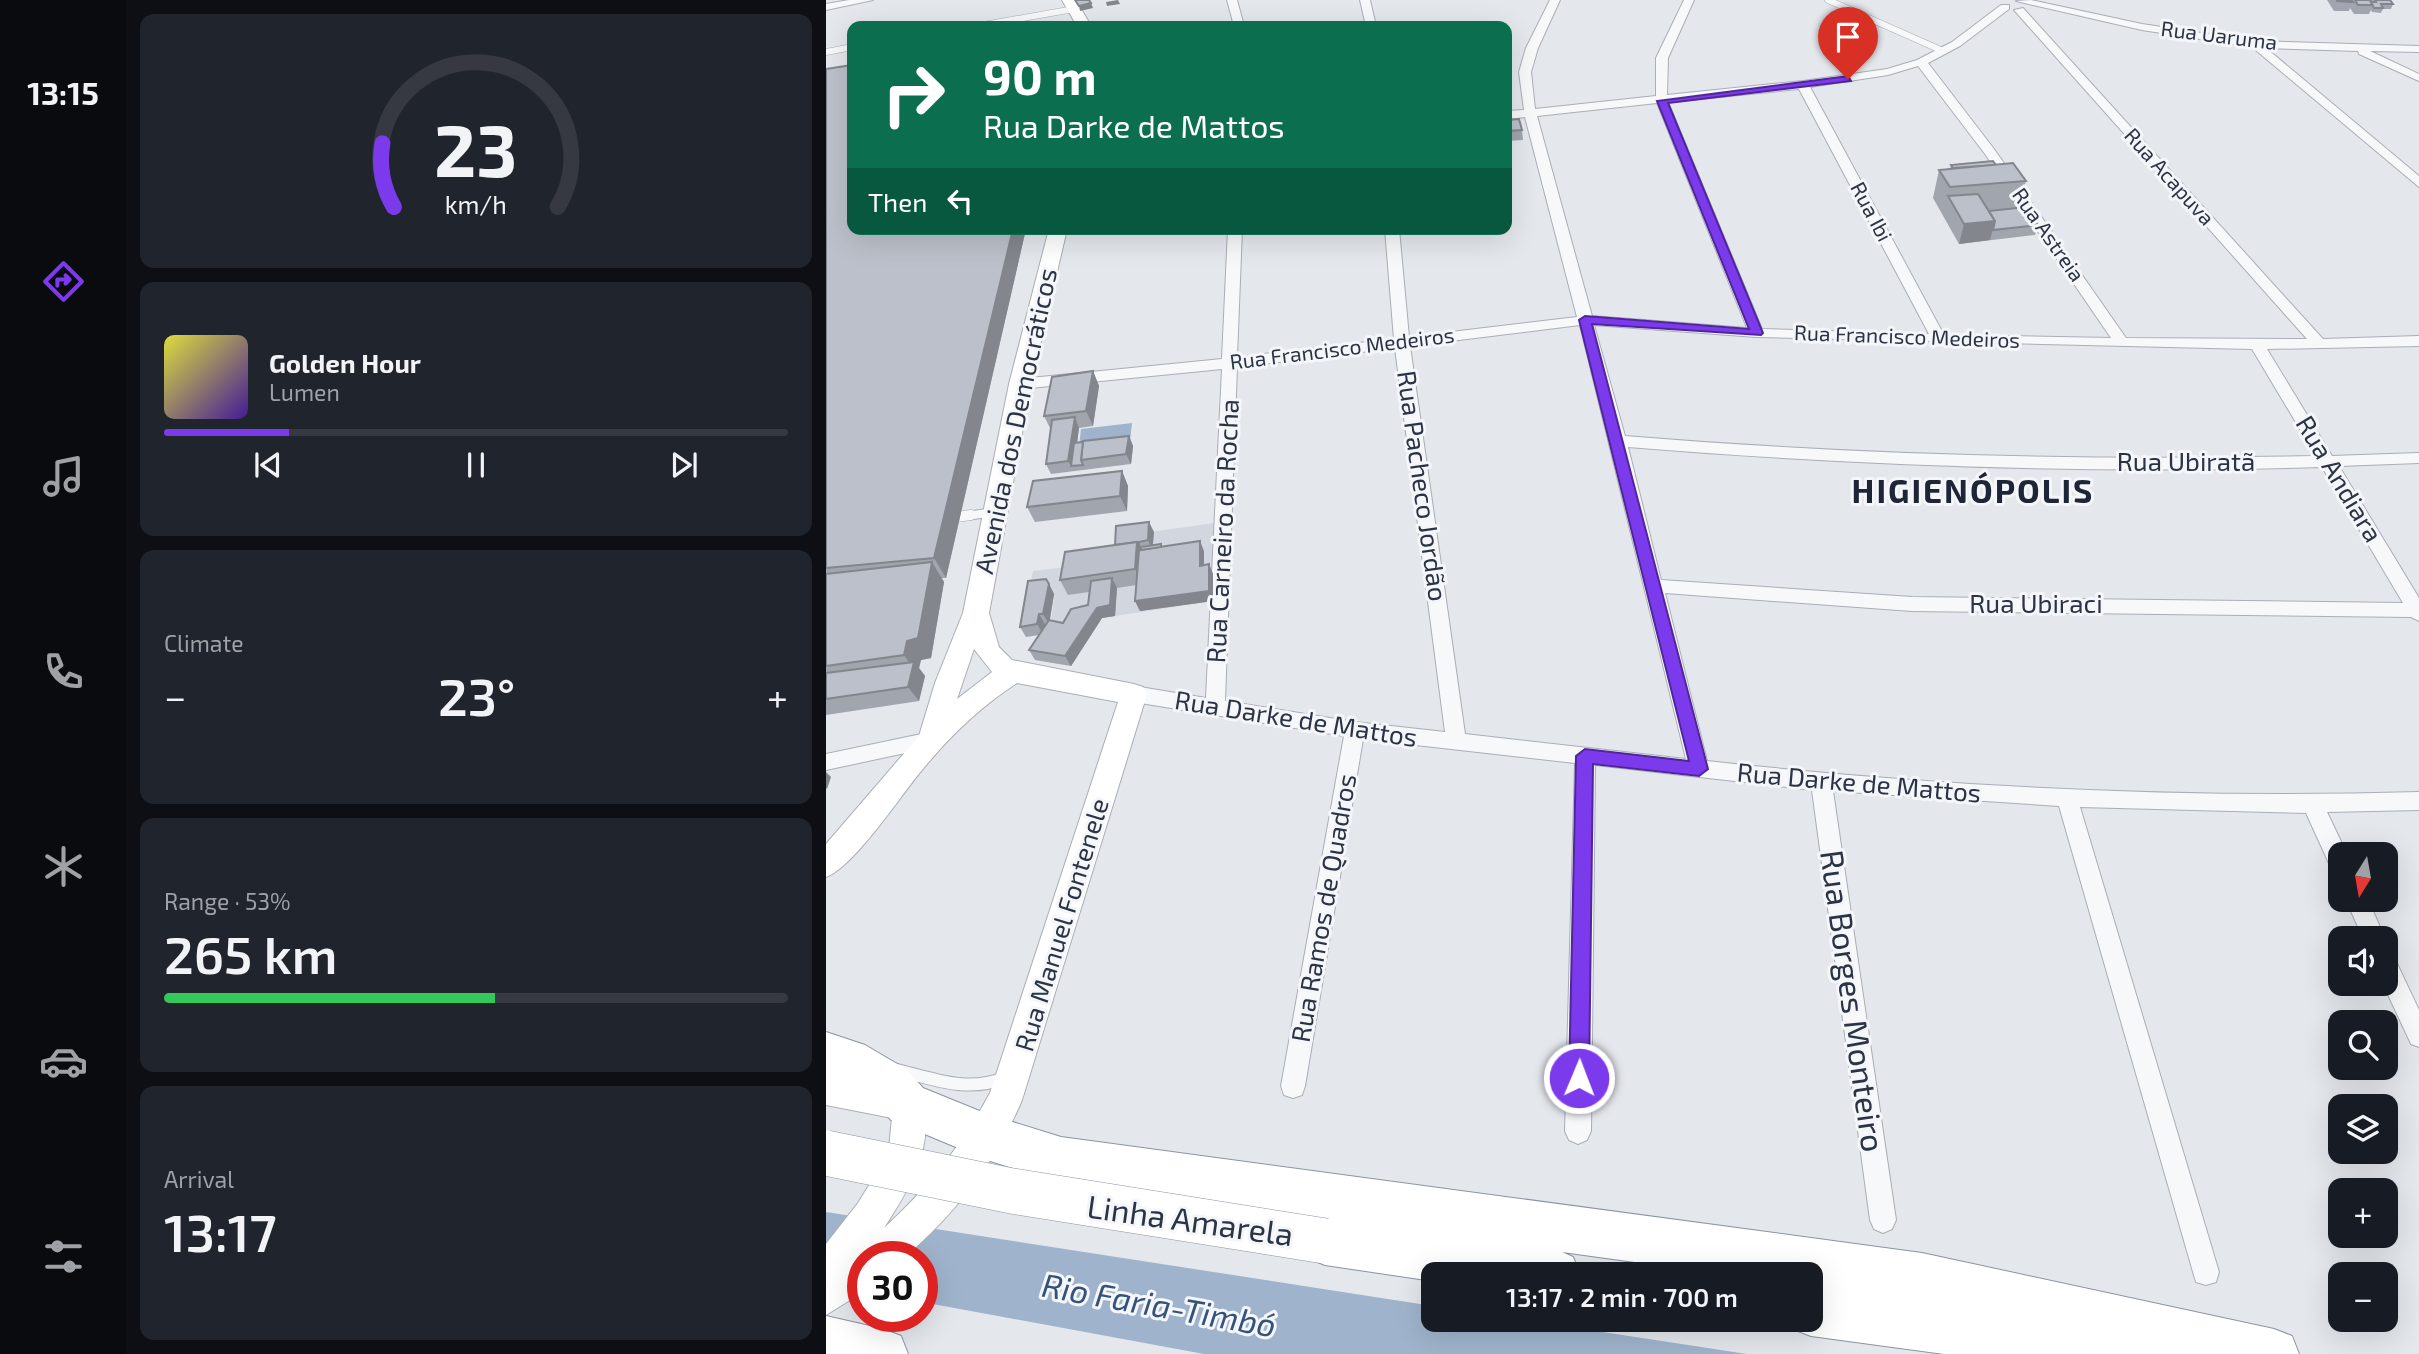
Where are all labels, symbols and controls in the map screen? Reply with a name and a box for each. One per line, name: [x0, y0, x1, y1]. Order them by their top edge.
pin: [1818, 7, 1878, 79]
street label: Rua Uaruma: [2160, 15, 2279, 54]
icon: arrive: [1829, 18, 1867, 56]
text: 90 m: [983, 46, 1097, 105]
icon: right: [868, 49, 959, 140]
text: 13:15: [27, 73, 99, 111]
text: 23: [434, 104, 518, 192]
text: Rua Darke de Mattos: [983, 106, 1285, 144]
street label: Rua Acapuva: [2120, 122, 2220, 230]
street label: Rua Ibi: [1846, 177, 1898, 245]
icon: left: [941, 182, 979, 220]
street label: Rua Astreia: [2008, 183, 2091, 286]
text: Then: [868, 186, 927, 217]
text: km/h: [445, 189, 507, 219]
icon: directions: [39, 257, 88, 306]
street label: Avenida dos Democráticos: [967, 265, 1062, 576]
street label: Rua Francisco Medeiros: [1794, 319, 2020, 352]
street label: Rua Francisco Medeiros: [1228, 321, 1456, 374]
text: Golden Hour: [269, 347, 421, 378]
street label: Rua Pacheco Jordão: [1392, 368, 1455, 603]
text: Lumen: [269, 378, 340, 406]
street label: Rua Carneiro da Rocha: [1199, 398, 1244, 664]
street label: Rua Andiara: [2290, 409, 2390, 547]
street label: Rua Ubiratã: [2117, 445, 2255, 476]
icon: previous: [249, 446, 287, 484]
icon: pause: [457, 446, 495, 484]
icon: next: [665, 446, 703, 484]
icon: music: [39, 452, 88, 501]
district label: HIGIENÓPOLIS: [1852, 470, 2094, 510]
street label: Rua Ubiraci: [1969, 587, 2103, 618]
text: Climate: [164, 629, 244, 657]
icon: phone: [39, 647, 88, 696]
text: 23°: [438, 664, 515, 726]
text: −: [164, 673, 186, 719]
text: +: [767, 673, 788, 719]
street label: Rua Darke de Mattos: [1173, 683, 1420, 752]
street label: Rua Darke de Mattos: [1736, 755, 1983, 808]
street label: Rua Ramos de Quadros: [1284, 771, 1361, 1044]
street label: Rua Manuel Fontenele: [1007, 794, 1114, 1055]
icon: climate: [39, 842, 88, 891]
north arrow: [2328, 842, 2398, 912]
map controls: [2328, 842, 2398, 1332]
street label: Rua Borges Monteiro: [1814, 847, 1894, 1154]
text: Range · 53%: [164, 887, 291, 915]
text: 265 km: [164, 922, 337, 984]
button: sound: [2328, 926, 2398, 996]
button: search: [2328, 1010, 2398, 1080]
icon: car: [39, 1037, 88, 1086]
position arrow: [1542, 1041, 1616, 1115]
button: layers: [2328, 1094, 2398, 1164]
text: Arrival: [164, 1165, 234, 1193]
button: +: [2328, 1178, 2398, 1248]
street label: Linha Amarela: [1085, 1186, 1296, 1252]
text: 13:17: [164, 1200, 277, 1262]
icon: filters: [39, 1232, 88, 1281]
speed limit sign: 30: [847, 1241, 938, 1332]
button: −: [2328, 1262, 2398, 1332]
water label: Rio Faria-Timbó: [1039, 1264, 1279, 1344]
text: 13:17 · 2 min · 700 m: [1506, 1281, 1738, 1312]

